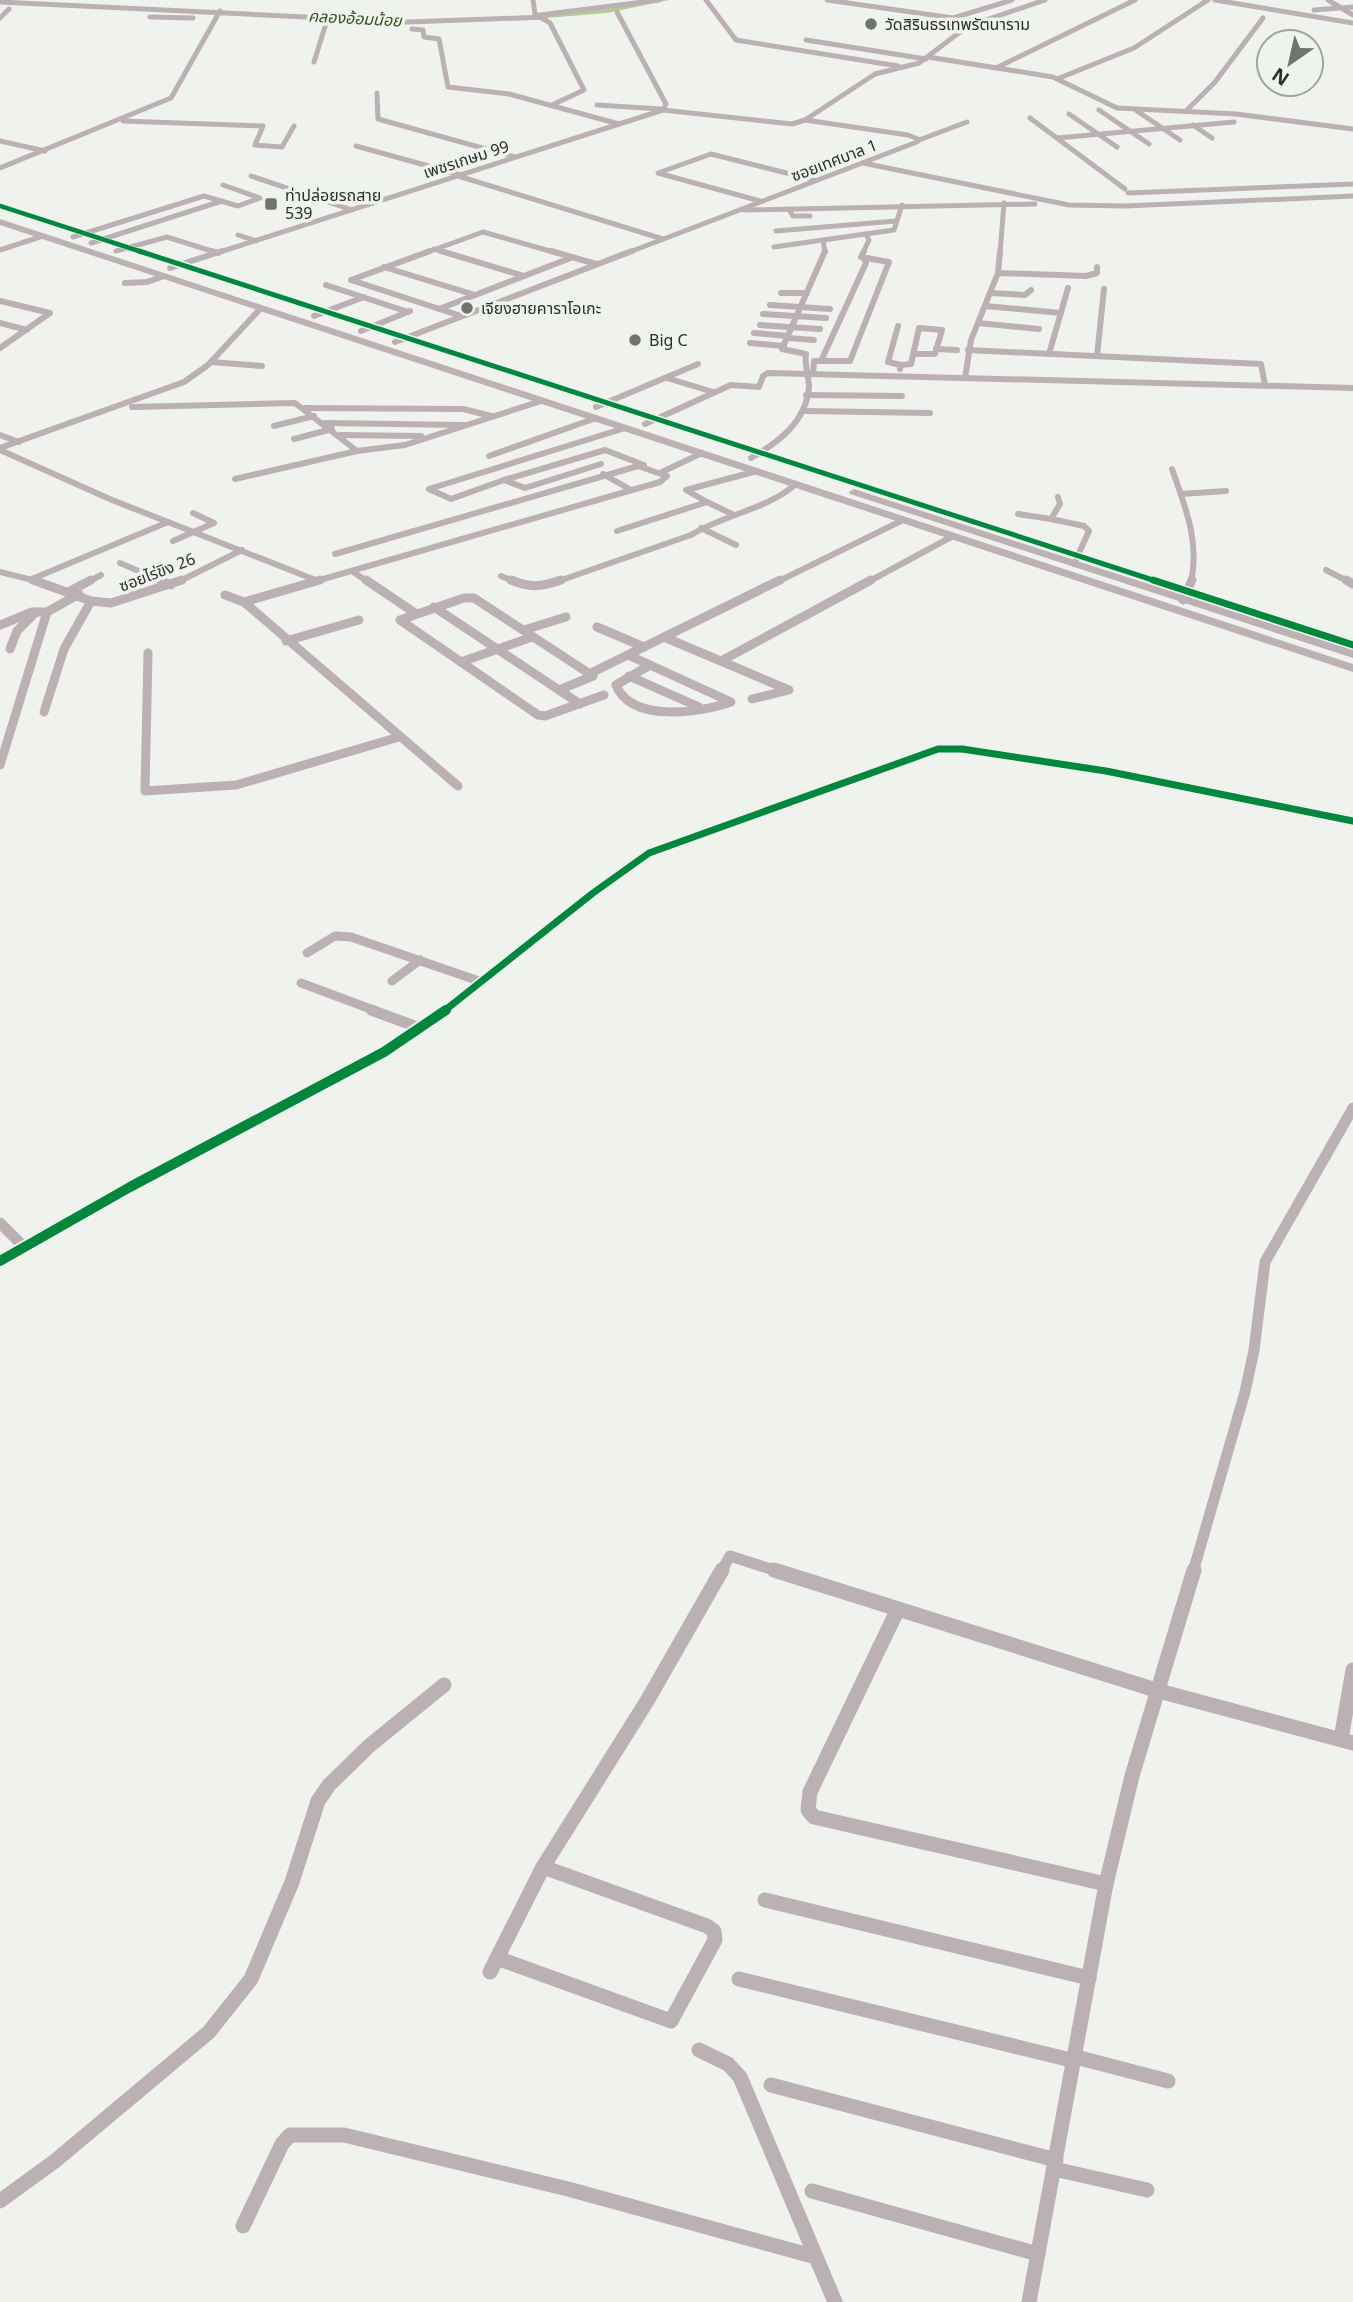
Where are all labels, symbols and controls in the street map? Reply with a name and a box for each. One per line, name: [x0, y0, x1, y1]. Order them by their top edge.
water label: คลองอ้อมน้อย: [308, 5, 404, 32]
place label: วัดสิรินธรเทพรัตนาราม: [885, 13, 1030, 35]
marker: วัดสิรินธรเทพรัตนาราม: [863, 16, 879, 32]
north arrow: [1255, 28, 1325, 98]
text: N: [1267, 62, 1294, 92]
street label: ซอยเทศบาล 1: [788, 133, 880, 187]
street label: เพชรเกษม 99: [420, 135, 512, 183]
place label: ท่าปล่อยรถสาย 539: [285, 184, 381, 224]
marker: ท่าปล่อยรถสาย 539: [263, 196, 279, 212]
place label: เจียงฮายคาราโอเกะ: [481, 297, 601, 319]
marker: เจียงฮายคาราโอเกะ: [459, 300, 475, 316]
place label: Big C: [649, 329, 688, 351]
marker: Big C: [627, 332, 643, 348]
street label: ซอยไร่ขิง 26: [116, 547, 198, 597]

